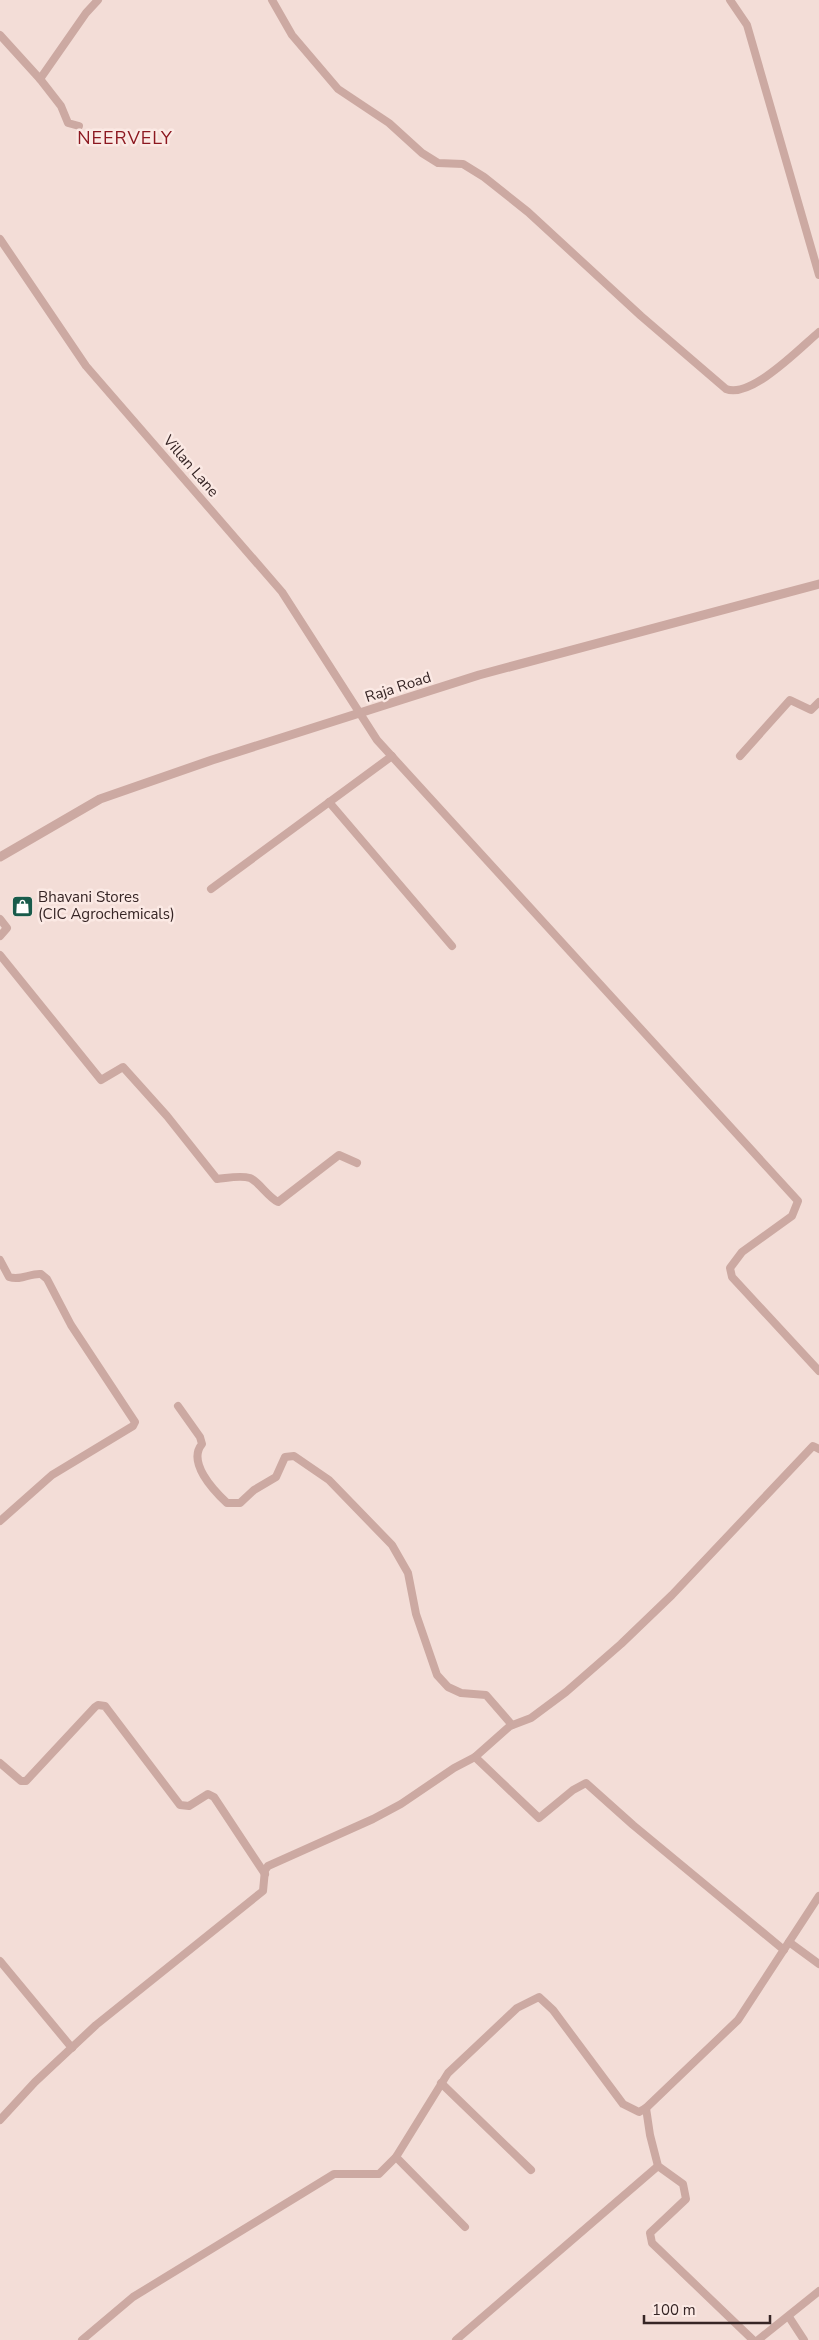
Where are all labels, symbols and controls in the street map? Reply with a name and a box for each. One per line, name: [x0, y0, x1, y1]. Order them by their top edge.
district label: NEERVELY: [77, 126, 173, 150]
street label: Villan Lane: [158, 430, 223, 501]
street label: Raja Road: [362, 667, 434, 707]
place label: Bhavani Stores (CIC Agrochemicals): [38, 887, 175, 924]
shop icon: Bhavani Stores (CIC Agrochemicals): [10, 894, 34, 918]
scale bar: [644, 2292, 770, 2324]
text: 100 m: [652, 2300, 696, 2320]

